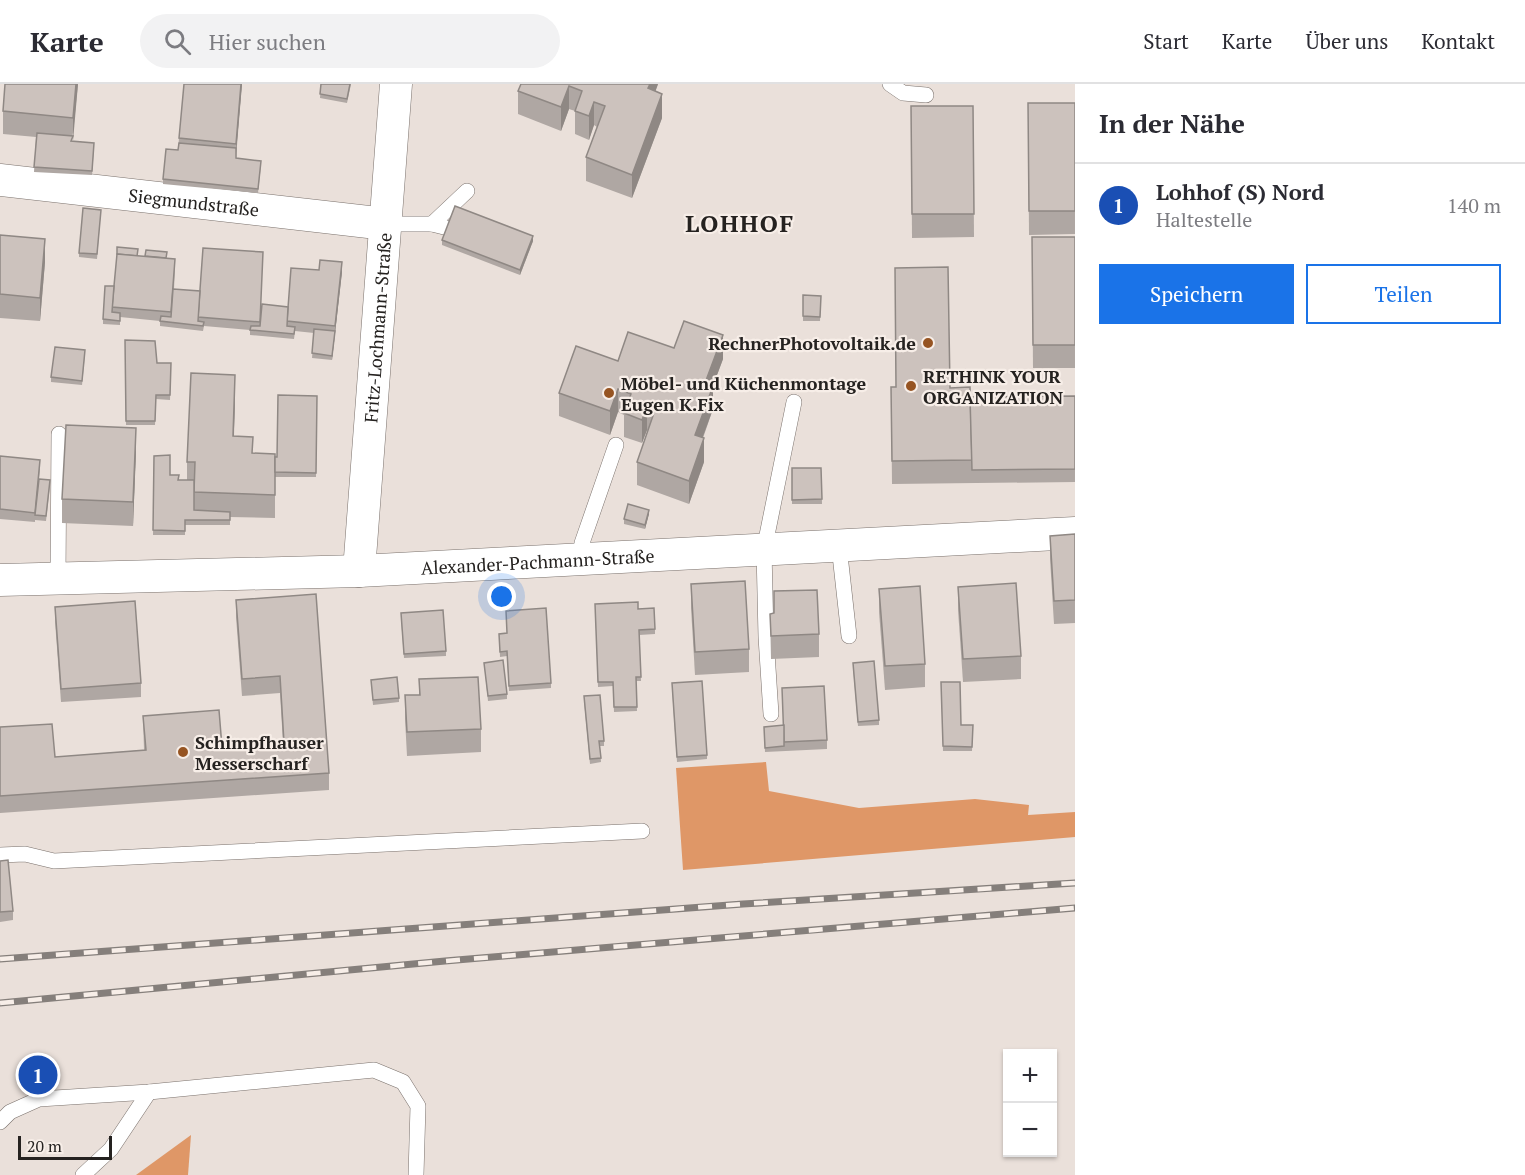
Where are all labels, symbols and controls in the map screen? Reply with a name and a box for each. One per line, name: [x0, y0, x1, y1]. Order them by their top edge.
search box: [140, 14, 560, 68]
text: Karte: [30, 23, 104, 60]
icon: search: [161, 25, 194, 58]
text: Hier suchen: [209, 27, 326, 56]
text: Start: [1143, 27, 1189, 55]
text: Karte: [1222, 27, 1272, 55]
text: Über uns: [1305, 27, 1388, 55]
text: Kontakt: [1421, 27, 1495, 55]
text: In der Nähe: [1099, 106, 1245, 140]
text: Lohhof (S) Nord: [1156, 177, 1324, 206]
street label: Siegmundstraße: [127, 183, 260, 221]
text: 1: [1113, 192, 1124, 219]
text: 140 m: [1447, 192, 1501, 219]
text: Haltestelle: [1156, 206, 1252, 233]
district label: LOHHOF: [685, 207, 795, 239]
street label: Fritz-Lochmann-Straße: [358, 232, 397, 424]
button: Speichern: [1099, 264, 1294, 324]
button: Teilen: [1306, 264, 1501, 324]
place label: RechnerPhotovoltaik.de: [708, 331, 916, 355]
marker: RechnerPhotovoltaik.de: [921, 336, 935, 350]
place label: RETHINK YOUR ORGANIZATION: [923, 364, 1064, 409]
place label: Möbel- und Küchenmontage Eugen K.Fix: [621, 371, 867, 416]
marker: RETHINK YOUR ORGANIZATION: [904, 379, 918, 393]
marker: Möbel- und Küchenmontage Eugen K.Fix: [602, 386, 616, 400]
street label: Alexander-Pachmann-Straße: [420, 543, 655, 580]
your location: [487, 582, 516, 611]
place label: Schimpfhauser Messerscharf: [195, 730, 324, 775]
marker: Schimpfhauser Messerscharf: [176, 745, 190, 759]
map controls: [1003, 1049, 1057, 1157]
button: +: [1003, 1049, 1057, 1103]
pin: 1: [18, 1052, 57, 1098]
button: −: [1003, 1103, 1057, 1157]
scale bar: [18, 1133, 112, 1160]
text: 20 m: [27, 1135, 62, 1157]

